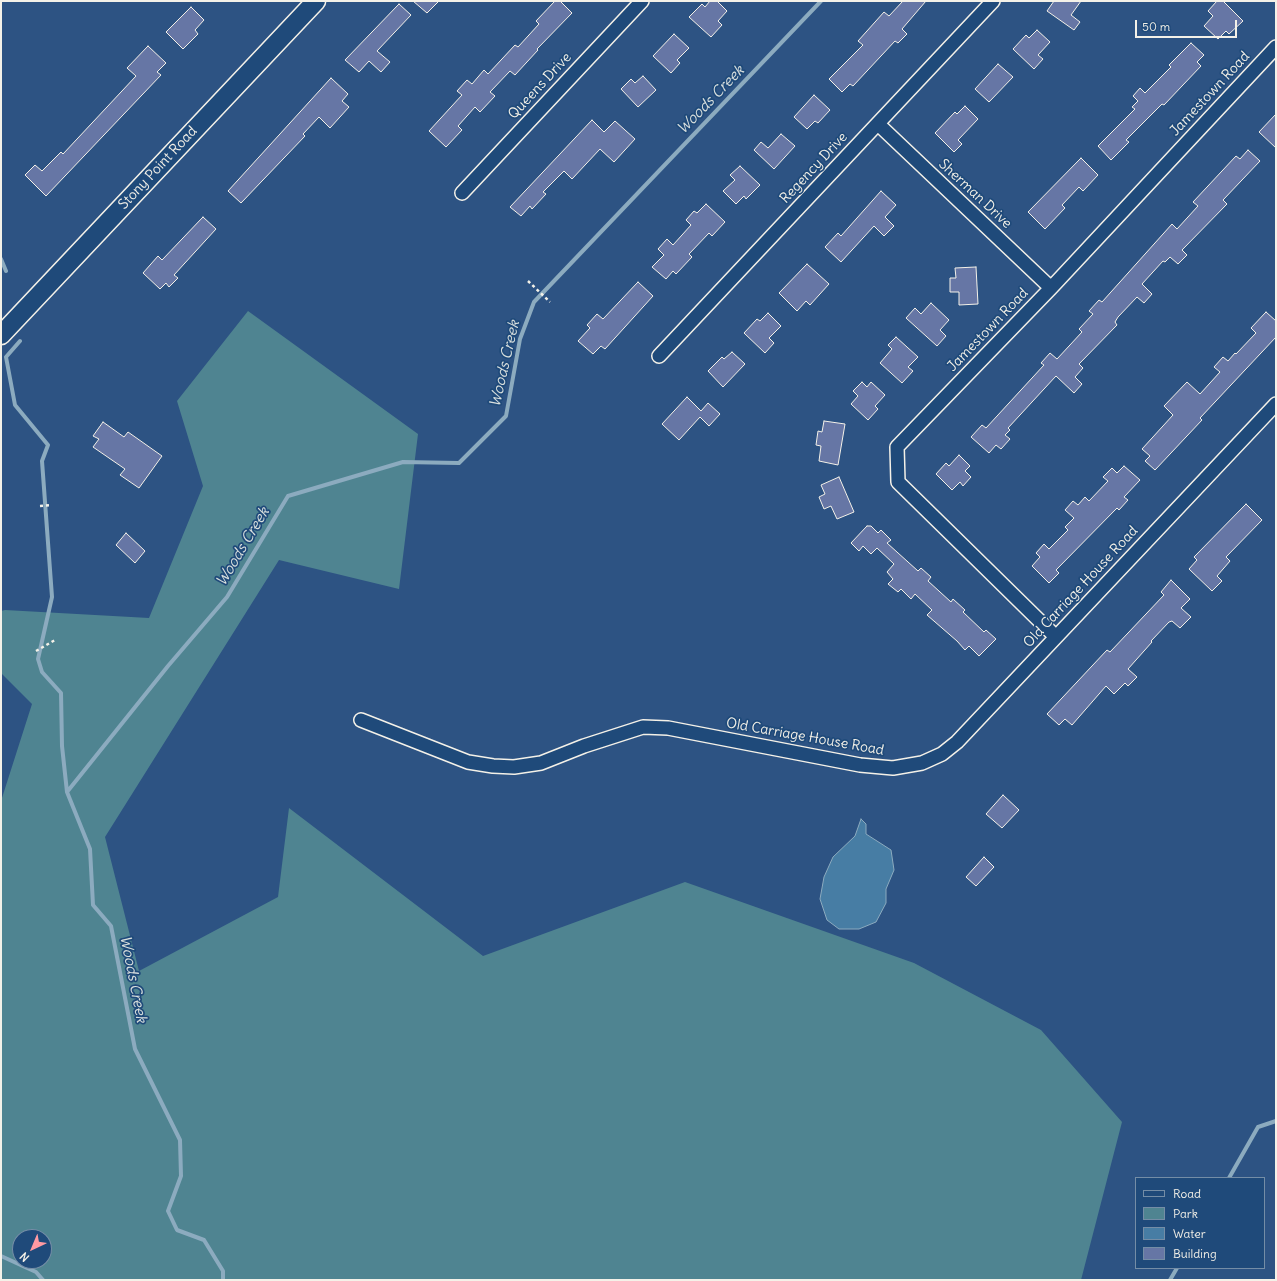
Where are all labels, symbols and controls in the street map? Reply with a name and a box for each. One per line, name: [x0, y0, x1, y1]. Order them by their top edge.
scale bar: [1137, 12, 1239, 38]
text: 50 m: [1142, 19, 1170, 34]
street label: Jamestown Road: [1167, 48, 1253, 140]
street label: Queens Drive: [505, 49, 575, 123]
water label: Woods Creek: [674, 62, 748, 138]
street label: Stony Point Road: [115, 123, 201, 213]
street label: Regency Drive: [777, 129, 851, 207]
street label: Sherman Drive: [935, 156, 1015, 232]
street label: Jamestown Road: [944, 285, 1032, 375]
water label: Woods Creek: [486, 319, 524, 409]
water label: Woods Creek: [213, 504, 273, 590]
street label: Old Carriage House Road: [1020, 523, 1142, 651]
street label: Old Carriage House Road: [725, 715, 885, 759]
water label: Woods Creek: [116, 934, 150, 1024]
legend: [1135, 1177, 1265, 1269]
text: Road: [1173, 1186, 1201, 1201]
text: Park: [1173, 1206, 1198, 1221]
text: Water: [1173, 1226, 1206, 1241]
north arrow: [12, 1229, 52, 1269]
text: Building: [1173, 1246, 1217, 1261]
text: N: [17, 1249, 32, 1265]

